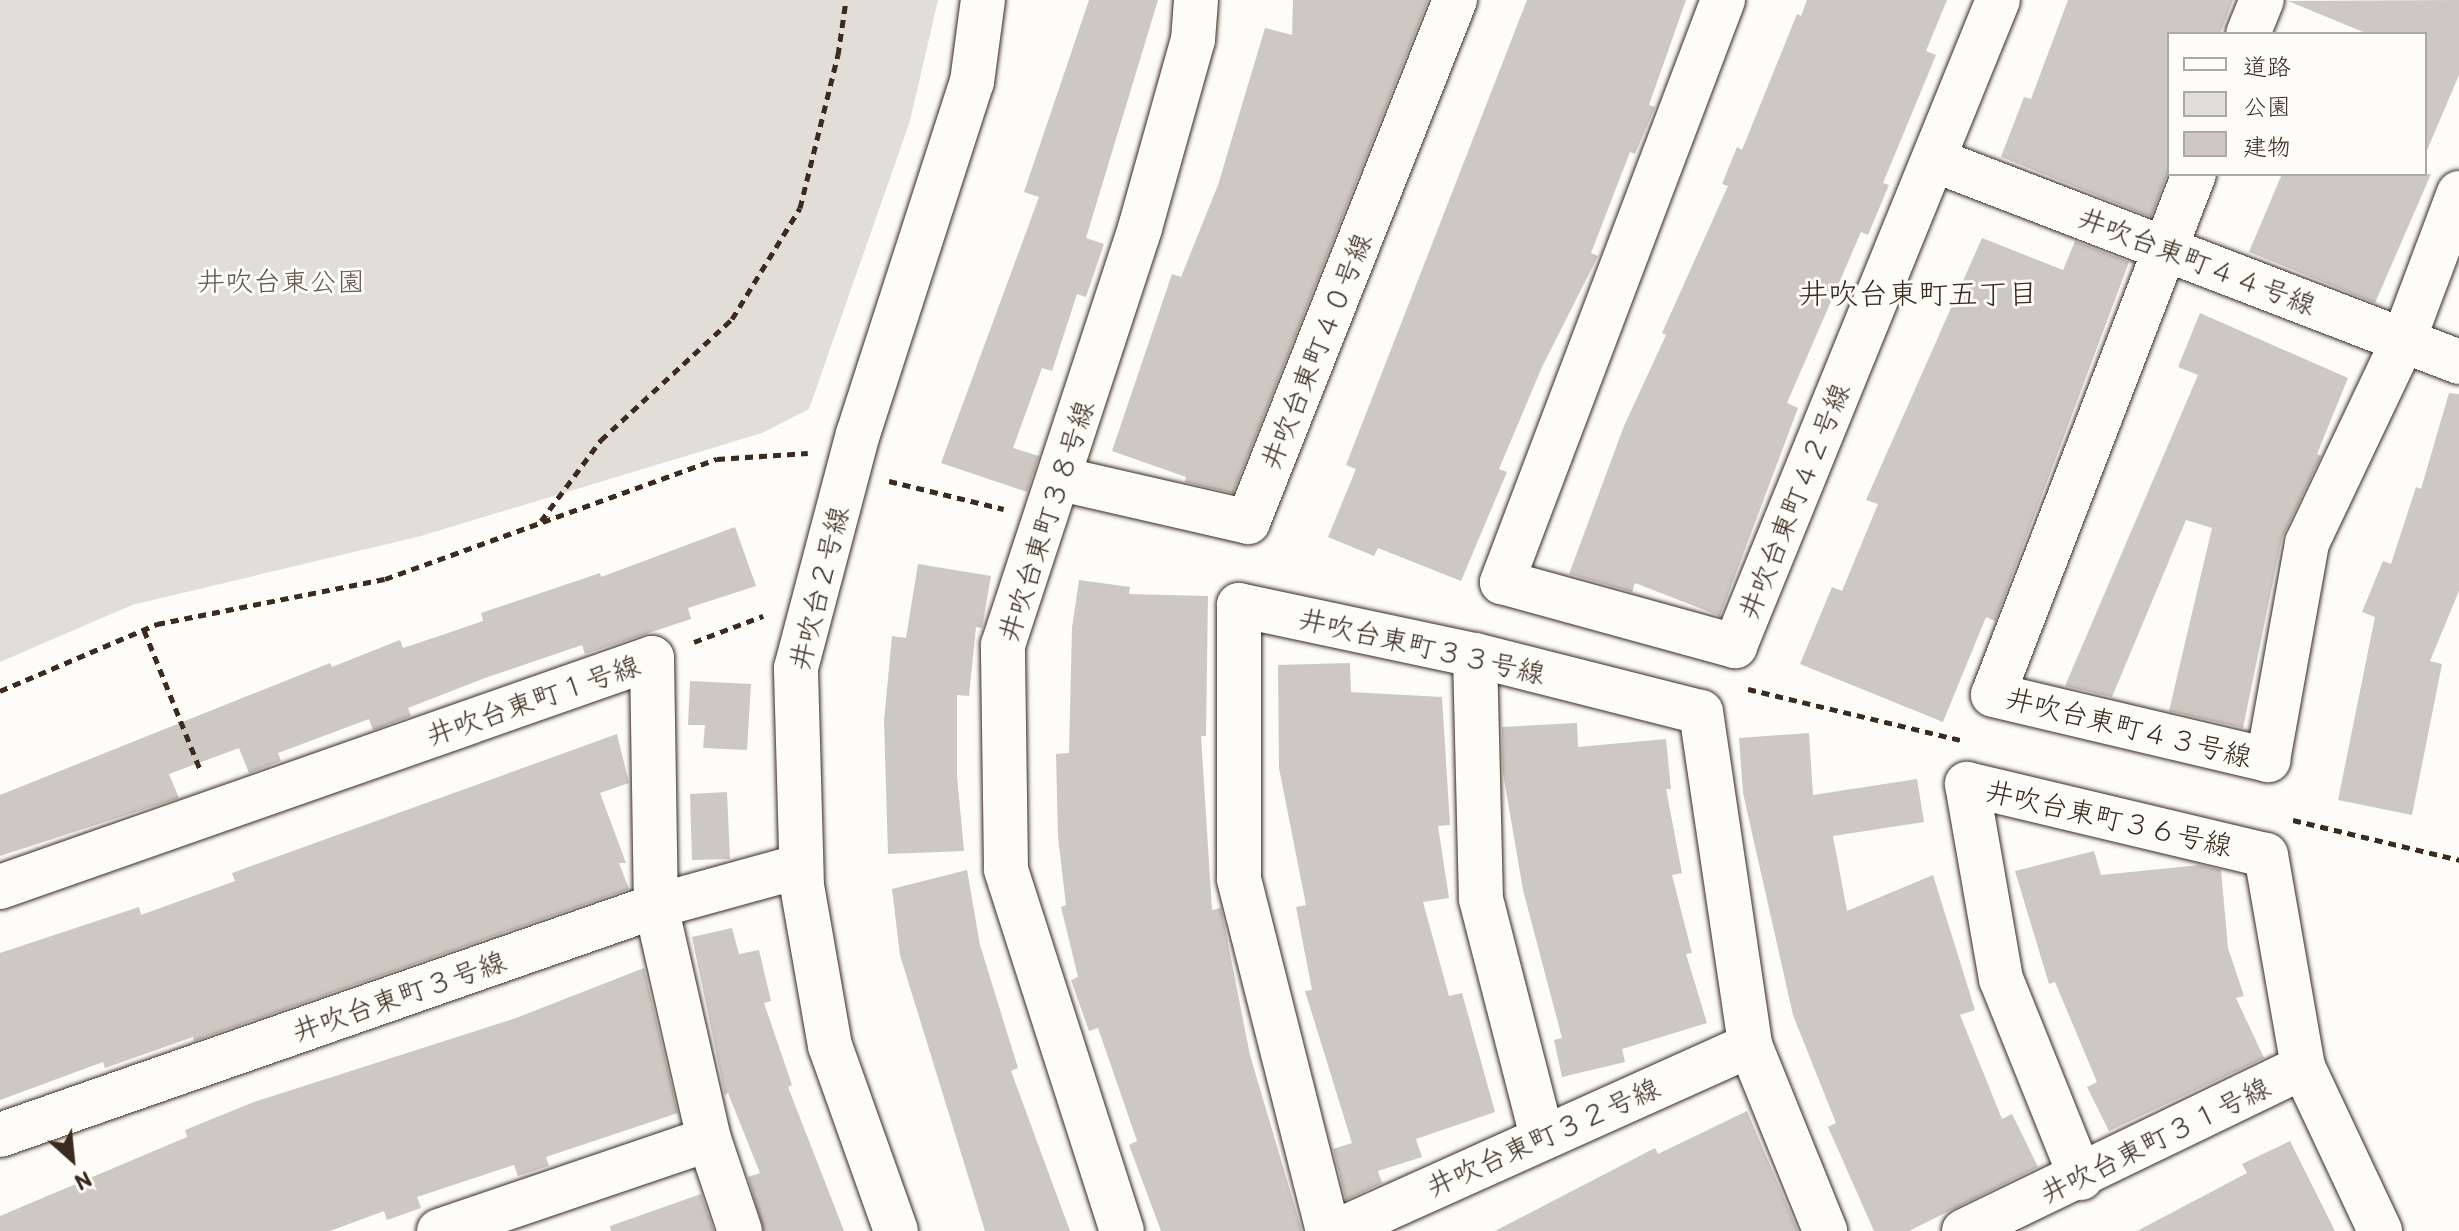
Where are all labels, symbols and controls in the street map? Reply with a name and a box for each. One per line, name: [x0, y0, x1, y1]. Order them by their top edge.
legend: [2167, 32, 2427, 176]
text: 道路: [2243, 52, 2291, 81]
text: 公園: [2243, 92, 2291, 121]
text: 建物: [2243, 132, 2291, 161]
street label: 井吹台東町４４号線: [2073, 200, 2321, 322]
street label: 井吹台東町４０号線: [1253, 228, 1379, 474]
park label: 井吹台東公園: [197, 264, 365, 298]
district label: 井吹台東町五丁目: [1798, 276, 2038, 312]
street label: 井吹台東町４２号線: [1731, 378, 1857, 624]
street label: 井吹台東町３８号線: [991, 396, 1101, 646]
street label: 井吹台２号線: [782, 502, 856, 674]
street label: 井吹台東町３３号線: [1295, 601, 1549, 691]
street label: 井吹台東町１号線: [422, 648, 644, 752]
street label: 井吹台東町４３号線: [2003, 680, 2255, 774]
street label: 井吹台東町３６号線: [1982, 773, 2236, 863]
street label: 井吹台東町３号線: [288, 944, 510, 1048]
street label: 井吹台東町３２号線: [1421, 1070, 1665, 1204]
street label: 井吹台東町３１号線: [2034, 1070, 2276, 1210]
north arrow: [32, 1119, 112, 1199]
text: N: [70, 1165, 96, 1196]

